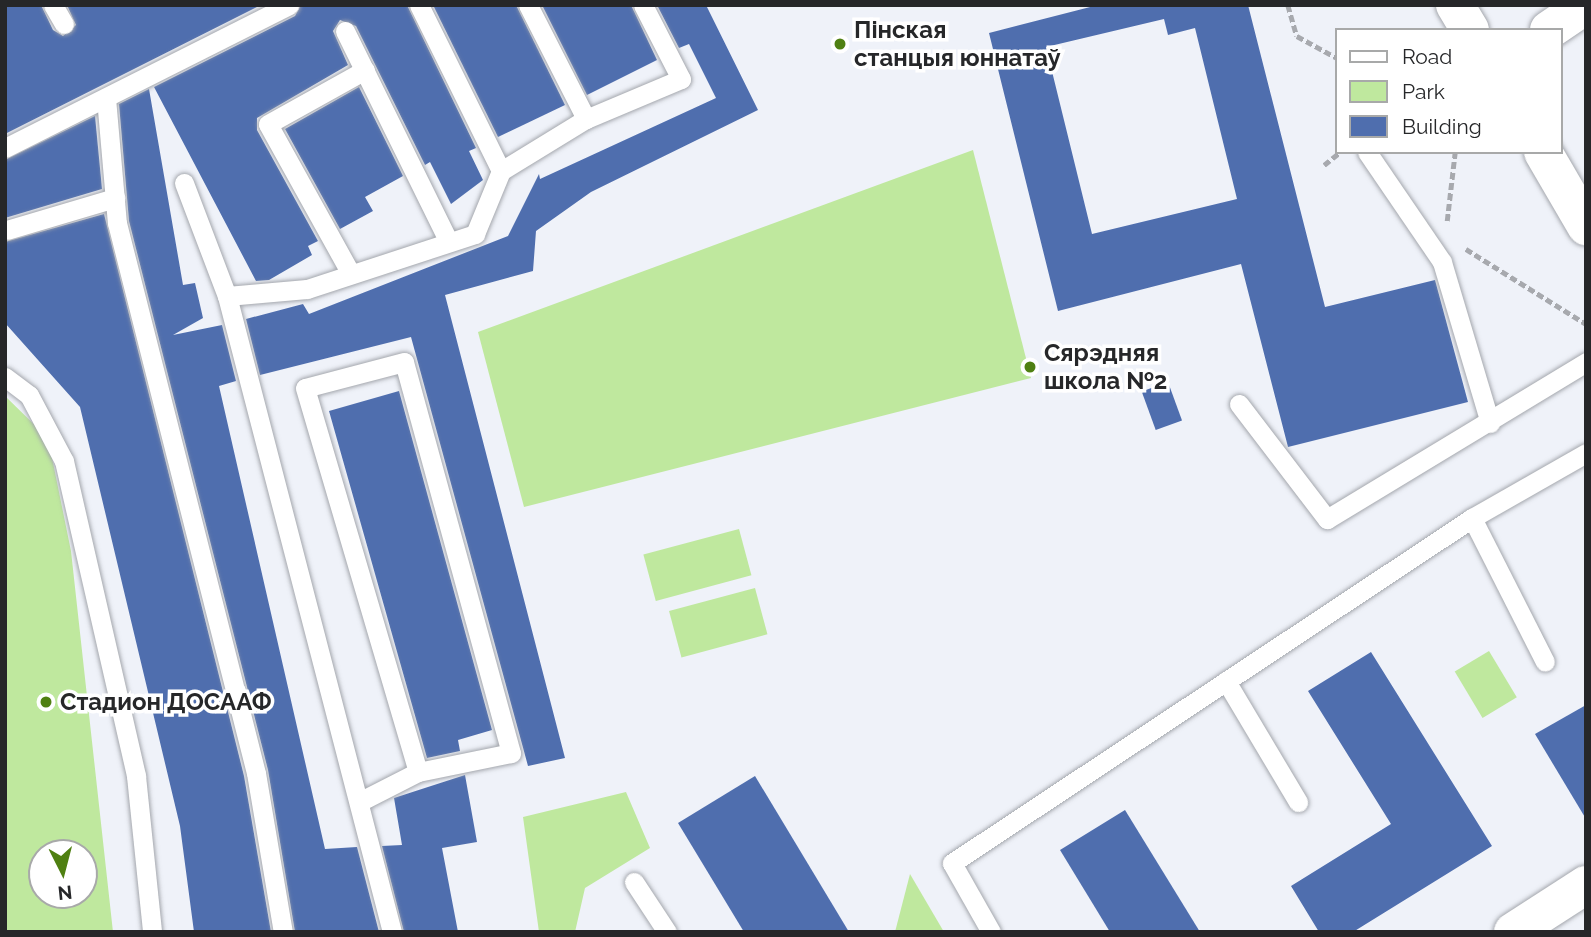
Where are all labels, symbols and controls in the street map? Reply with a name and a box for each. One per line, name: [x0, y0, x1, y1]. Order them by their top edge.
place label: Пінская станцыя юннатаў: [854, 16, 1061, 72]
legend: [1336, 28, 1563, 154]
marker: Пінская станцыя юннатаў: [832, 36, 848, 52]
text: Road: [1402, 44, 1452, 69]
text: Park: [1402, 79, 1445, 104]
text: Building: [1402, 114, 1482, 139]
place label: Сярэдняя школа №2: [1044, 339, 1167, 395]
marker: Сярэдняя школа №2: [1022, 359, 1038, 375]
place label: Стадион ДОСААФ: [60, 688, 271, 716]
marker: Стадион ДОСААФ: [38, 694, 54, 710]
north arrow: [28, 839, 98, 909]
text: N: [57, 881, 73, 905]

